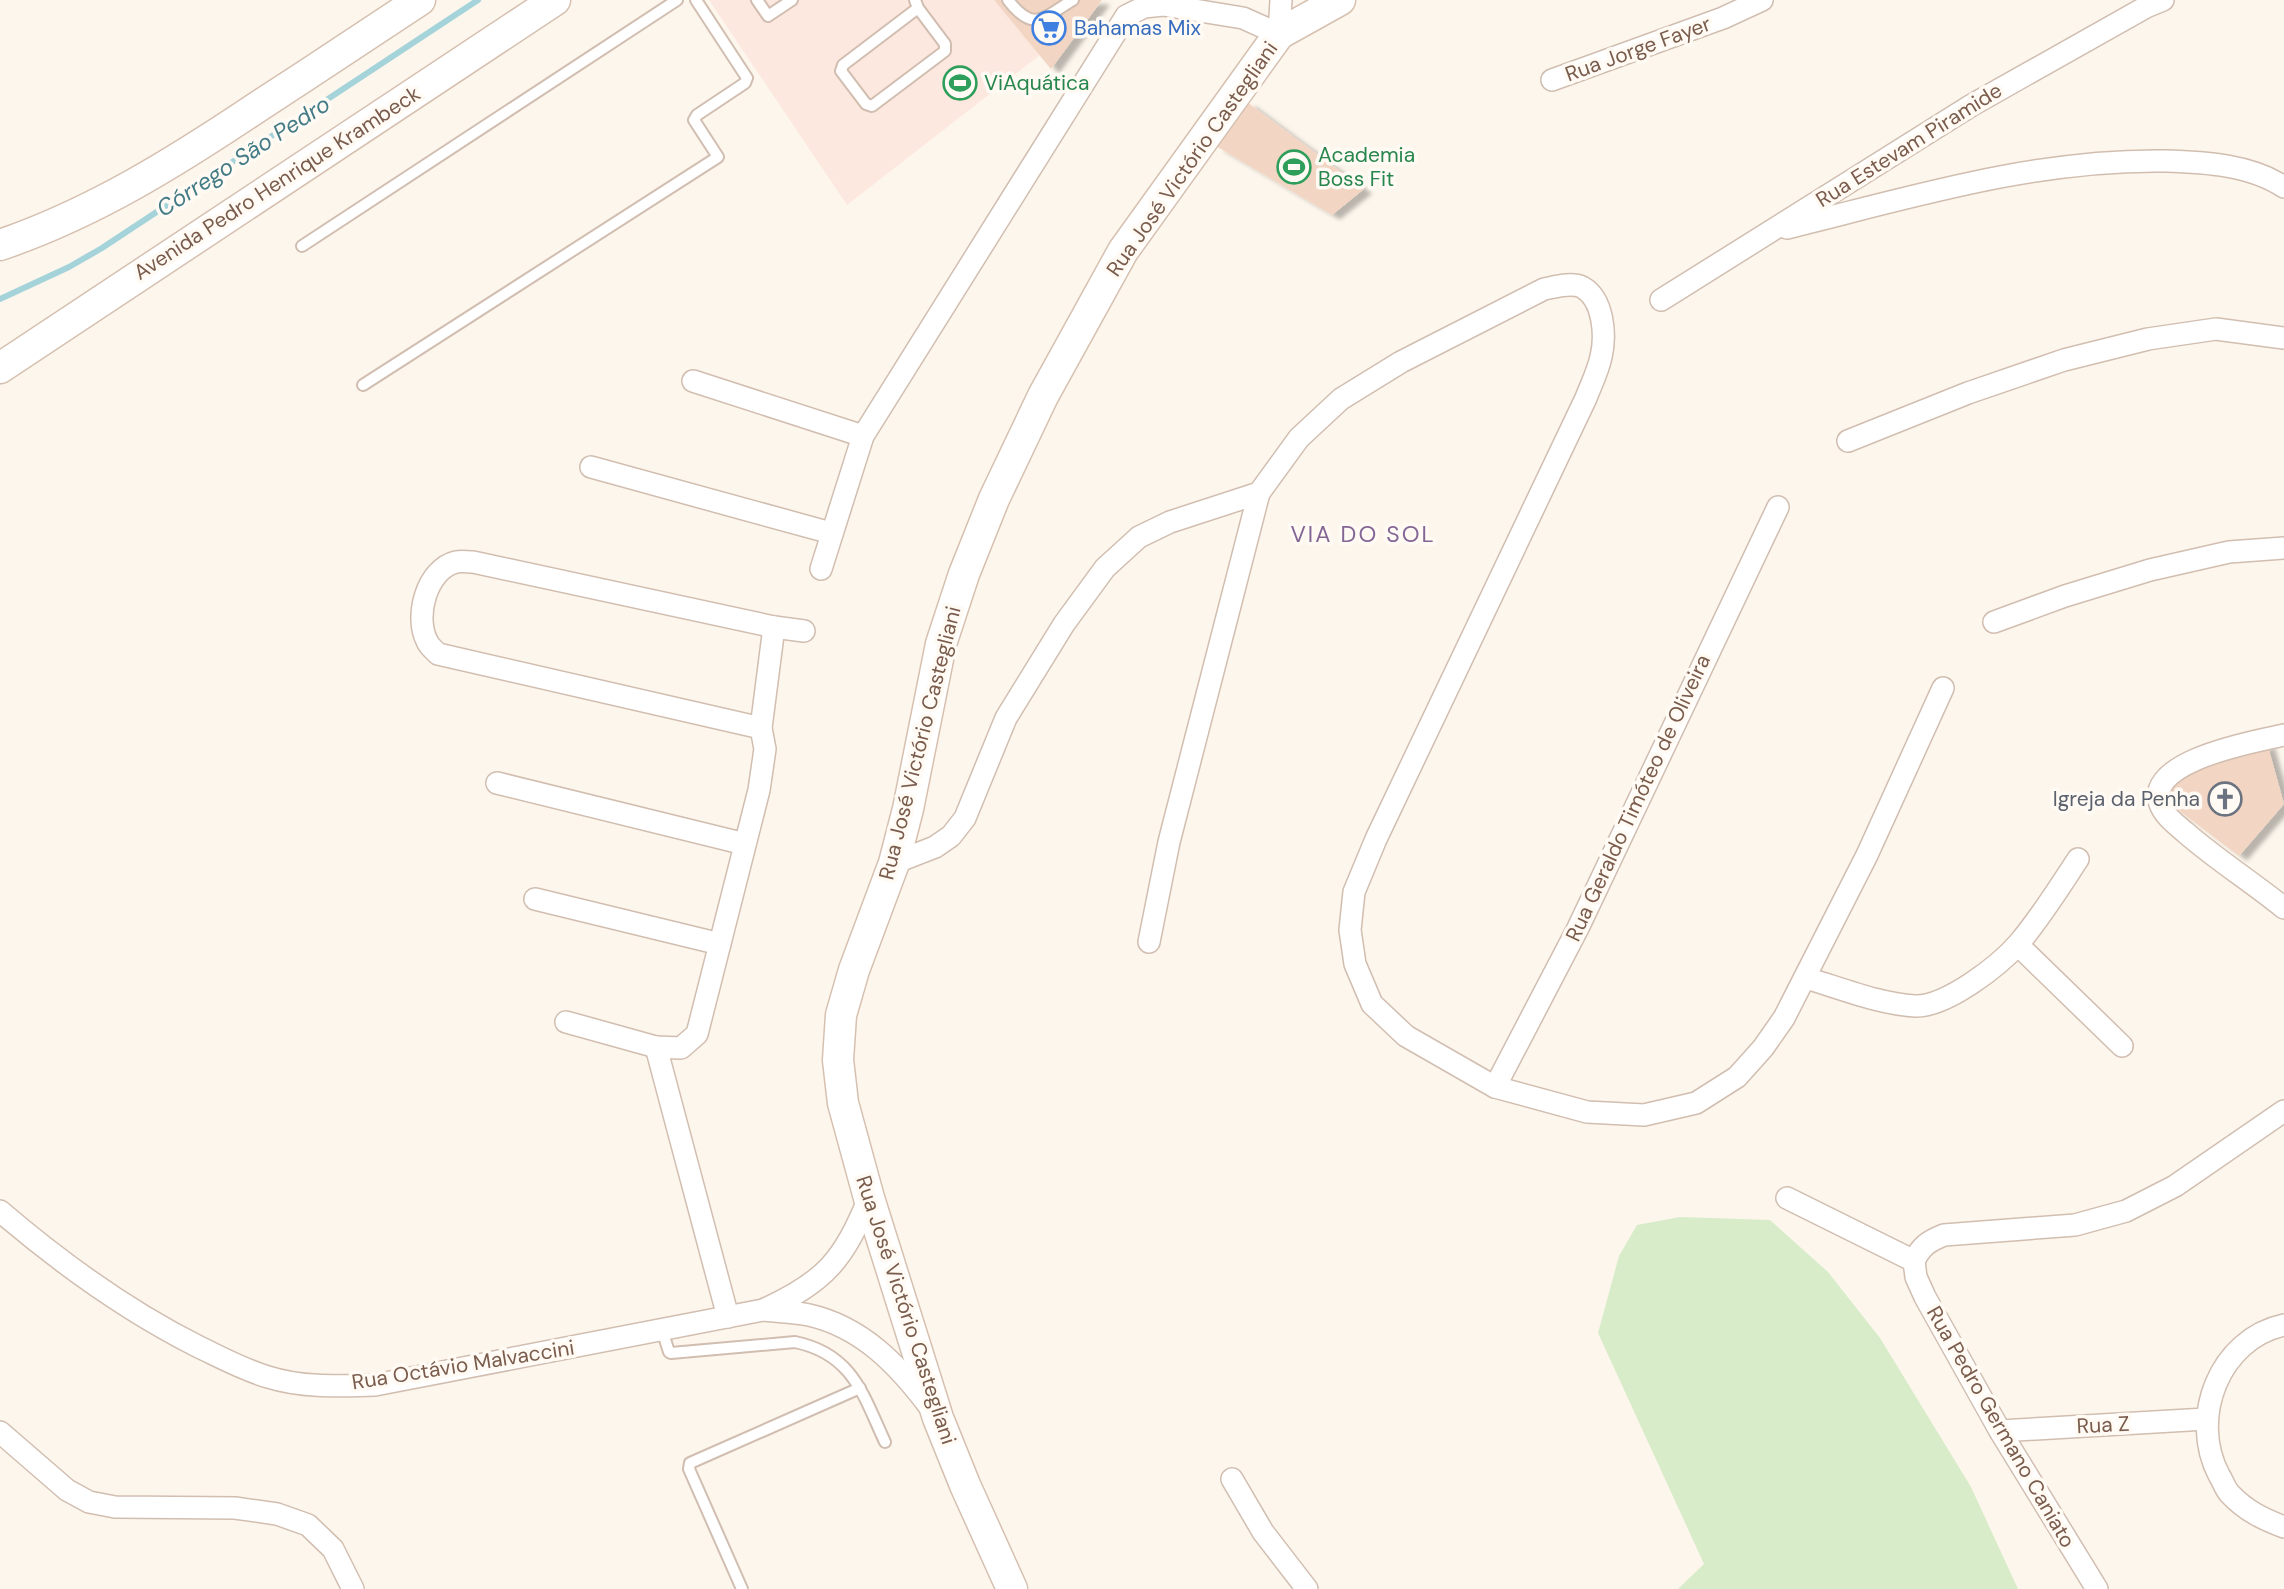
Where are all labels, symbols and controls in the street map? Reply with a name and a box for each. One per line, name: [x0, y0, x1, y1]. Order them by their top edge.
supermarket icon: Bahamas Mix: [1030, 9, 1068, 47]
street label: Rua Jorge Fayer: [1561, 10, 1715, 88]
place label: Bahamas Mix: [1074, 14, 1201, 42]
street label: Rua José Victório Castegliani: [1100, 36, 1284, 282]
sports icon: ViAquática: [941, 64, 979, 102]
place label: ViAquática: [984, 69, 1090, 97]
street label: Rua Estevam Piramide: [1811, 76, 2007, 214]
street label: Avenida Pedro Henrique Krambeck: [128, 79, 426, 286]
water label: Córrego São Pedro: [151, 89, 335, 223]
place label: Academia Boss Fit: [1318, 141, 1415, 193]
sports icon: Academia Boss Fit: [1275, 148, 1313, 186]
district label: VIA DO SOL: [1290, 519, 1436, 549]
street label: Rua José Victório Castegliani: [872, 603, 968, 883]
street label: Rua Geraldo Timóteo de Oliveira: [1559, 650, 1717, 946]
church icon: Igreja da Penha: [2206, 780, 2244, 818]
place label: Igreja da Penha: [2053, 785, 2200, 813]
street label: Rua José Victório Castegliani: [849, 1172, 963, 1448]
street label: Rua Pedro Germano Caniato: [1920, 1301, 2082, 1553]
street label: Rua Octávio Malvaccini: [350, 1334, 576, 1396]
street label: Rua Z: [2076, 1410, 2130, 1440]

